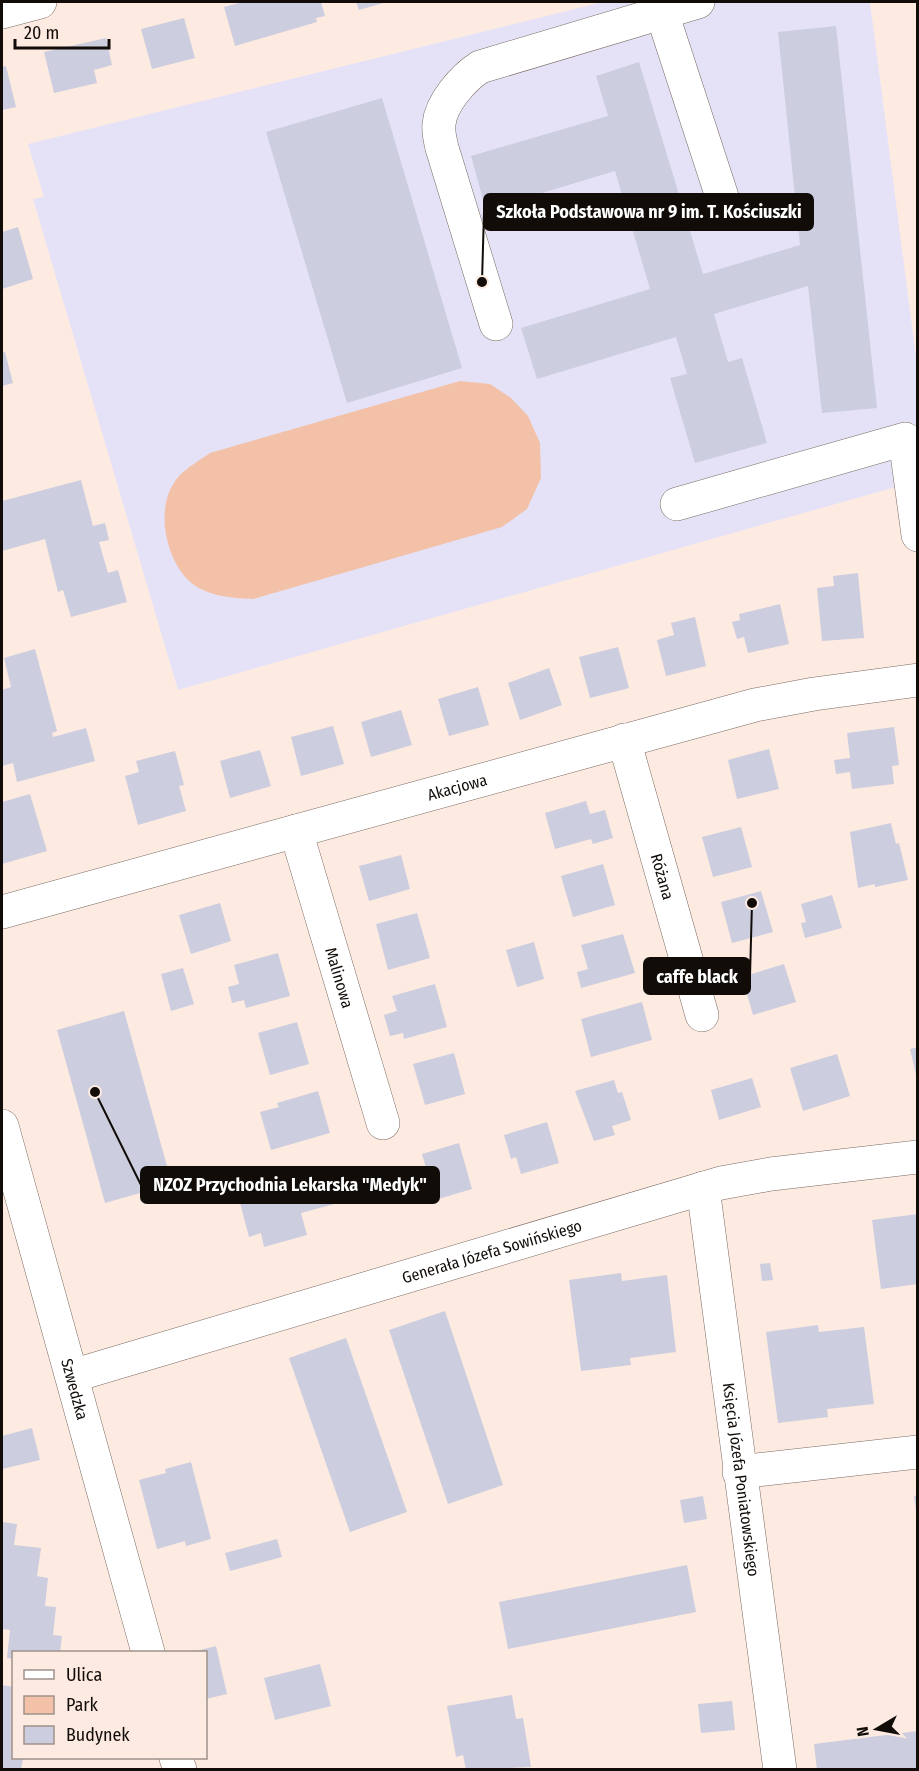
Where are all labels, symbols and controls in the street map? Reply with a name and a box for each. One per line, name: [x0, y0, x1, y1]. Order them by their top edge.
scale bar: [15, 12, 110, 50]
text: 20 m: [24, 22, 59, 44]
callout: Szkoła Podstawowa nr 9 im. T. Kościuszki: [484, 194, 813, 230]
text: Szkoła Podstawowa nr 9 im. T. Kościuszki: [496, 201, 802, 223]
street label: Akacjowa: [425, 770, 489, 804]
street label: Różana: [647, 851, 678, 902]
street label: Malinowa: [322, 945, 358, 1010]
callout: caffe black: [644, 958, 750, 994]
text: caffe black: [656, 966, 739, 988]
callout: NZOZ Przychodnia Lekarska "Medyk": [141, 1167, 439, 1203]
text: NZOZ Przychodnia Lekarska "Medyk": [153, 1174, 427, 1196]
street label: Generała Józefa Sowińskiego: [400, 1215, 584, 1287]
street label: Szwedzka: [58, 1356, 93, 1422]
street label: Księcia Józefa Poniatowskiego: [719, 1381, 764, 1577]
legend: [12, 1651, 207, 1759]
text: Ulica: [66, 1664, 102, 1686]
text: Park: [66, 1694, 99, 1716]
north arrow: [847, 1699, 907, 1759]
text: Budynek: [66, 1724, 130, 1746]
text: N: [853, 1725, 873, 1738]

